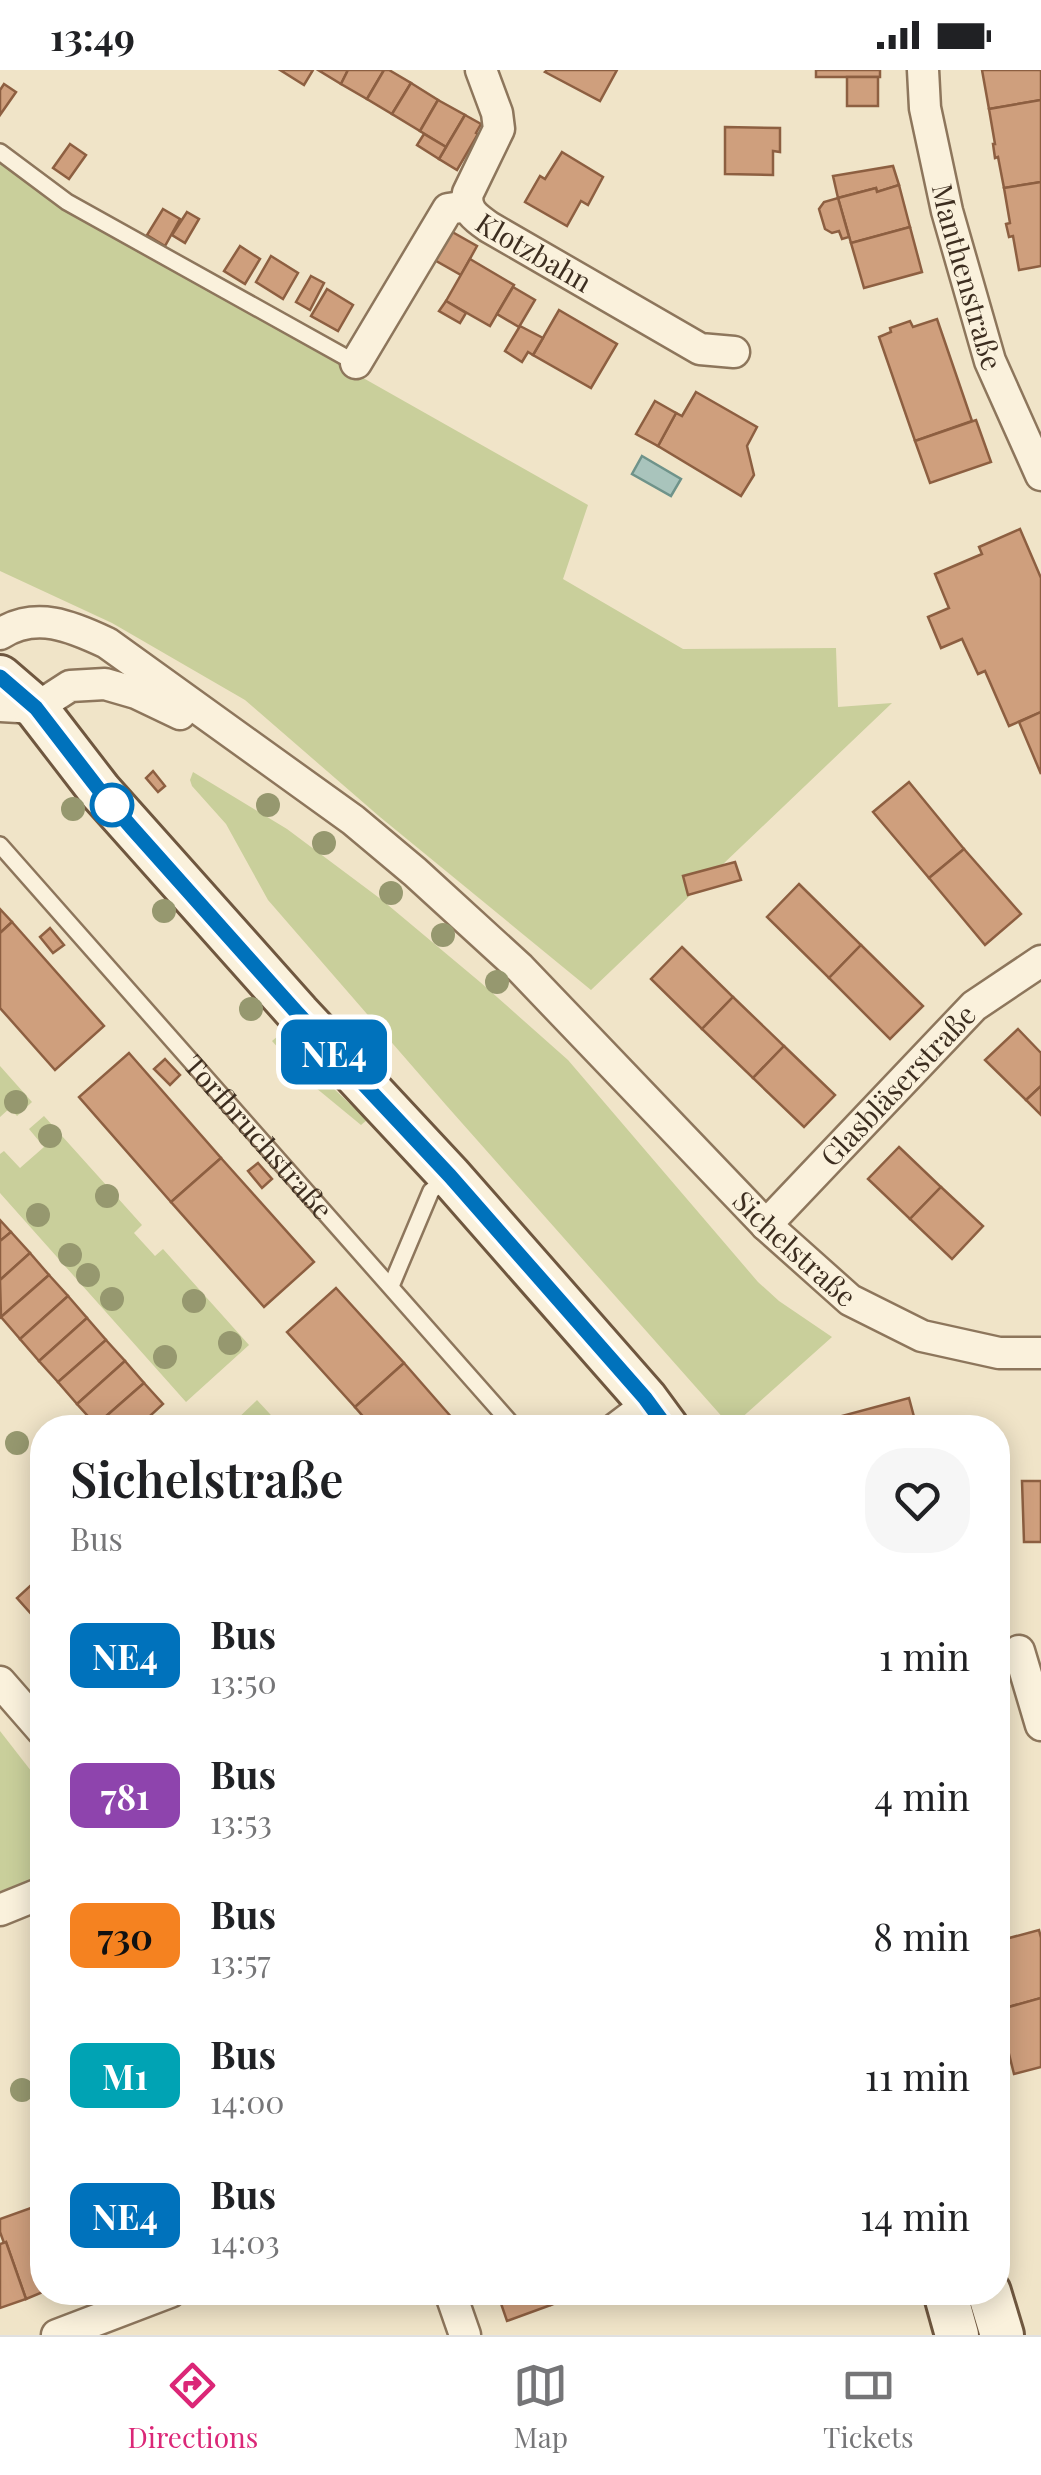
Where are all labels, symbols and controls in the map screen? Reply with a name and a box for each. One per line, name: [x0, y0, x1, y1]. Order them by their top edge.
text: 13:49: [50, 10, 135, 61]
street label: Manthenstraße: [925, 180, 1012, 376]
street label: Klotzbahn: [469, 204, 599, 300]
unlabelled marker: [91, 784, 133, 826]
street label: Glasbläserstraße: [811, 996, 983, 1174]
line badge: NE4: [276, 1020, 392, 1084]
text: NE4: [301, 1029, 367, 1076]
street label: Torfbruchstraße: [177, 1046, 342, 1226]
street label: Sichelstraße: [726, 1182, 865, 1314]
text: Sichelstraße: [70, 1446, 343, 1510]
button: heart: [865, 1448, 970, 1553]
text: Bus: [70, 1516, 123, 1559]
text: Bus: [210, 1608, 276, 1659]
text: 1 min: [879, 1630, 970, 1681]
text: NE4: [92, 1632, 158, 1679]
text: 13:50: [210, 1659, 277, 1702]
text: Bus: [210, 1748, 276, 1799]
text: 4 min: [874, 1770, 970, 1821]
text: 781: [101, 1772, 149, 1819]
text: 13:53: [210, 1799, 272, 1842]
text: Bus: [210, 1888, 276, 1939]
text: 8 min: [873, 1910, 970, 1961]
text: 730: [97, 1912, 153, 1959]
text: 13:57: [210, 1939, 271, 1982]
text: Bus: [210, 2028, 276, 2079]
text: 11 min: [865, 2050, 970, 2101]
text: M1: [102, 2052, 148, 2099]
text: 14:00: [210, 2079, 285, 2122]
text: Bus: [210, 2168, 276, 2219]
text: 14 min: [860, 2190, 970, 2241]
text: NE4: [92, 2192, 158, 2239]
text: 14:03: [210, 2219, 280, 2262]
tab: Directions: [127, 2358, 258, 2455]
tab: Map: [513, 2358, 568, 2455]
tab: Tickets: [823, 2358, 914, 2455]

